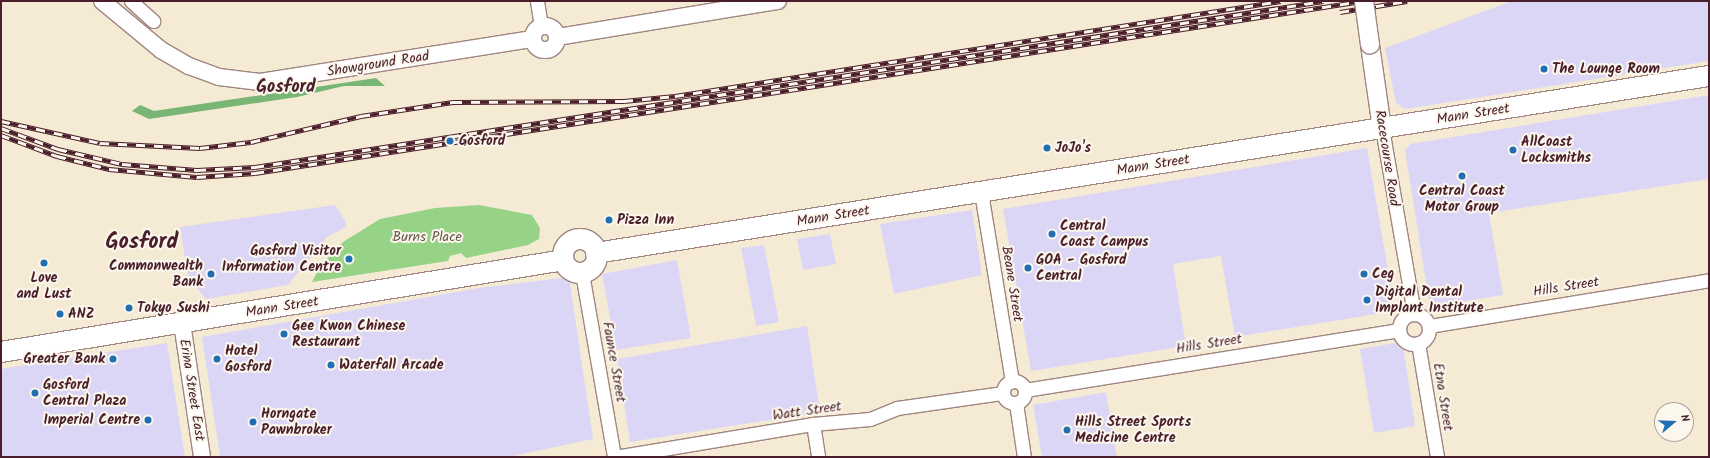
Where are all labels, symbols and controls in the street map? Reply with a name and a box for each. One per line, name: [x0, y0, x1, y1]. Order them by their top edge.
street label: Showground Road: [326, 48, 430, 80]
place label: The Lounge Room: [1552, 61, 1660, 77]
marker: The Lounge Room: [1539, 64, 1549, 74]
district label: Gosford: [256, 77, 316, 99]
street label: Mann Street: [1435, 100, 1511, 128]
street label: Racecourse Road: [1371, 109, 1403, 207]
place label: Gosford: [459, 133, 505, 149]
place label: AllCoast Locksmiths: [1521, 134, 1591, 166]
marker: Gosford: [444, 135, 456, 147]
place label: JoJo's: [1055, 140, 1091, 156]
marker: JoJo's: [1042, 143, 1052, 153]
marker: AllCoast Locksmiths: [1508, 145, 1518, 155]
street label: Mann Street: [1115, 151, 1191, 179]
marker: Central Coast Motor Group: [1457, 171, 1467, 181]
place label: Central Coast Motor Group: [1419, 183, 1505, 216]
street label: Mann Street: [795, 202, 871, 230]
place label: Pizza Inn: [617, 212, 674, 228]
marker: Pizza Inn: [604, 215, 614, 225]
place label: Central Coast Campus: [1060, 218, 1149, 250]
park label: Burns Place: [392, 229, 462, 245]
marker: Central Coast Campus: [1047, 229, 1057, 239]
district label: Gosford: [106, 230, 178, 256]
place label: Gosford Visitor Information Centre: [222, 243, 341, 276]
street label: Beane Street: [998, 245, 1026, 323]
place label: GOA - Gosford Central: [1036, 252, 1126, 284]
marker: Gosford Visitor Information Centre: [344, 254, 354, 264]
marker: Love and Lust: [39, 258, 49, 268]
place label: Commonwealth Bank: [109, 258, 203, 290]
marker: GOA - Gosford Central: [1023, 263, 1033, 273]
place label: Ceg: [1372, 266, 1394, 282]
marker: Commonwealth Bank: [206, 269, 216, 279]
marker: Ceg: [1359, 269, 1369, 279]
place label: Love and Lust: [16, 270, 72, 302]
street label: Hills Street: [1532, 273, 1600, 301]
place label: Digital Dental Implant Institute: [1375, 284, 1483, 316]
street label: Mann Street: [244, 293, 320, 321]
marker: Digital Dental Implant Institute: [1362, 295, 1372, 305]
place label: Tokyo Sushi: [137, 300, 210, 316]
marker: Tokyo Sushi: [124, 303, 134, 313]
place label: ANZ: [68, 306, 95, 322]
marker: ANZ: [55, 309, 65, 319]
place label: Gee Kwon Chinese Restaurant: [292, 318, 405, 350]
street label: Faunce Street: [599, 320, 629, 404]
marker: Gee Kwon Chinese Restaurant: [279, 329, 289, 339]
street label: Hills Street: [1175, 330, 1243, 358]
street label: Erina Street East: [176, 338, 208, 442]
place label: Hotel Gosford: [225, 343, 271, 376]
place label: Greater Bank: [23, 351, 105, 367]
marker: Greater Bank: [108, 354, 118, 364]
marker: Hotel Gosford: [212, 354, 222, 364]
place label: Waterfall Arcade: [339, 357, 444, 373]
marker: Waterfall Arcade: [326, 360, 336, 370]
street label: Etna Street: [1429, 362, 1457, 432]
place label: Gosford Central Plaza: [43, 377, 126, 410]
marker: Gosford Central Plaza: [30, 388, 40, 398]
street label: Watt Street: [771, 398, 843, 424]
north arrow: [1654, 402, 1694, 442]
place label: Horngate Pawnbroker: [261, 406, 332, 438]
place label: Imperial Centre: [43, 412, 140, 428]
text: N: [1675, 412, 1694, 425]
place label: Hills Street Sports Medicine Centre: [1075, 414, 1191, 446]
marker: Imperial Centre: [143, 415, 153, 425]
marker: Horngate Pawnbroker: [248, 417, 258, 427]
marker: Hills Street Sports Medicine Centre: [1062, 425, 1072, 435]

